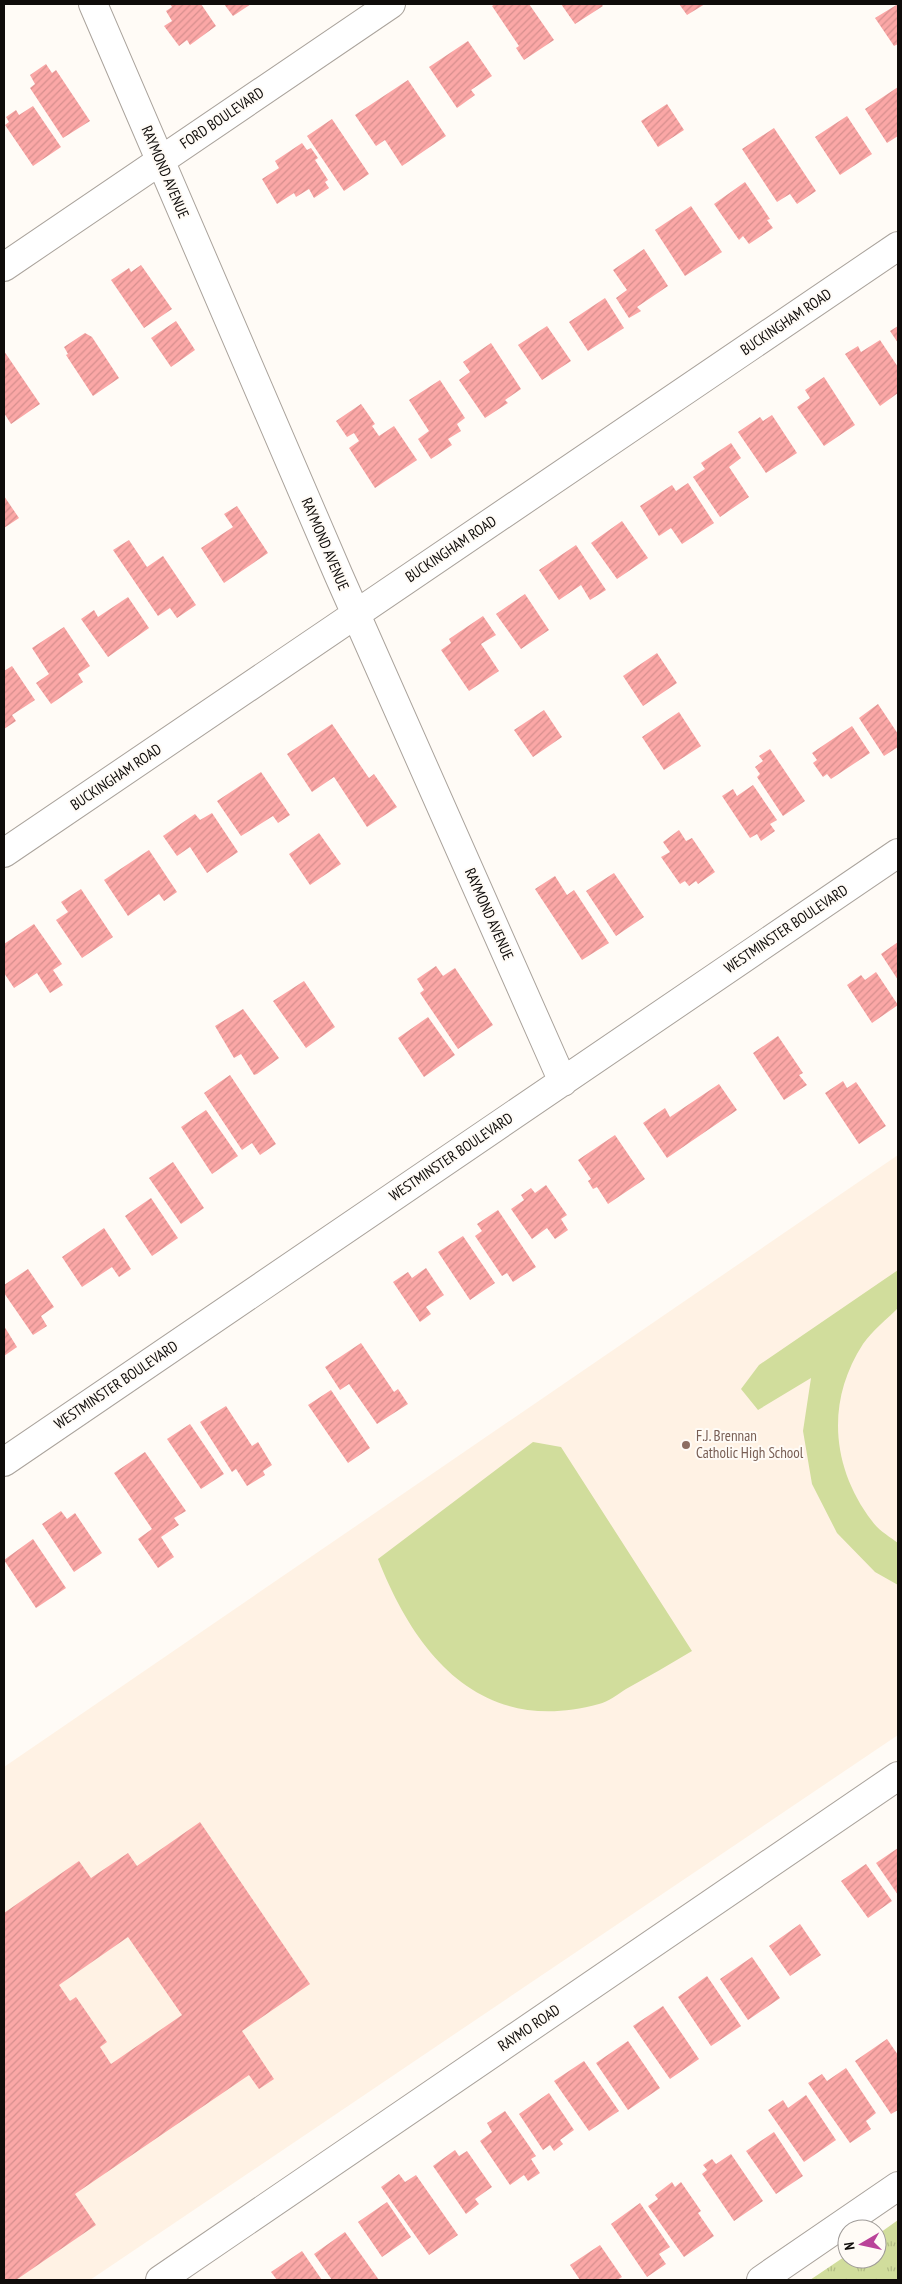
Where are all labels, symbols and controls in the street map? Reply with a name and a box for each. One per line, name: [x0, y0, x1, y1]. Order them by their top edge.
street label: FORD BOULEVARD: [176, 83, 267, 153]
street label: RAYMOND AVENUE: [137, 123, 193, 221]
street label: BUCKINGHAM ROAD: [737, 284, 835, 359]
street label: RAYMOND AVENUE: [297, 495, 353, 593]
street label: BUCKINGHAM ROAD: [402, 511, 500, 586]
street label: BUCKINGHAM ROAD: [67, 739, 165, 814]
street label: RAYMOND AVENUE: [461, 865, 518, 963]
street label: WESTMINSTER BOULEVARD: [720, 880, 851, 977]
street label: WESTMINSTER BOULEVARD: [385, 1108, 516, 1205]
street label: WESTMINSTER BOULEVARD: [50, 1336, 181, 1433]
place label: F.J. Brennan Catholic High School: [696, 1426, 804, 1462]
marker: F.J. Brennan Catholic High School: [680, 1439, 692, 1451]
street label: RAYMO ROAD: [494, 2000, 563, 2055]
north arrow: [837, 2219, 887, 2269]
text: N: [840, 2241, 859, 2251]

